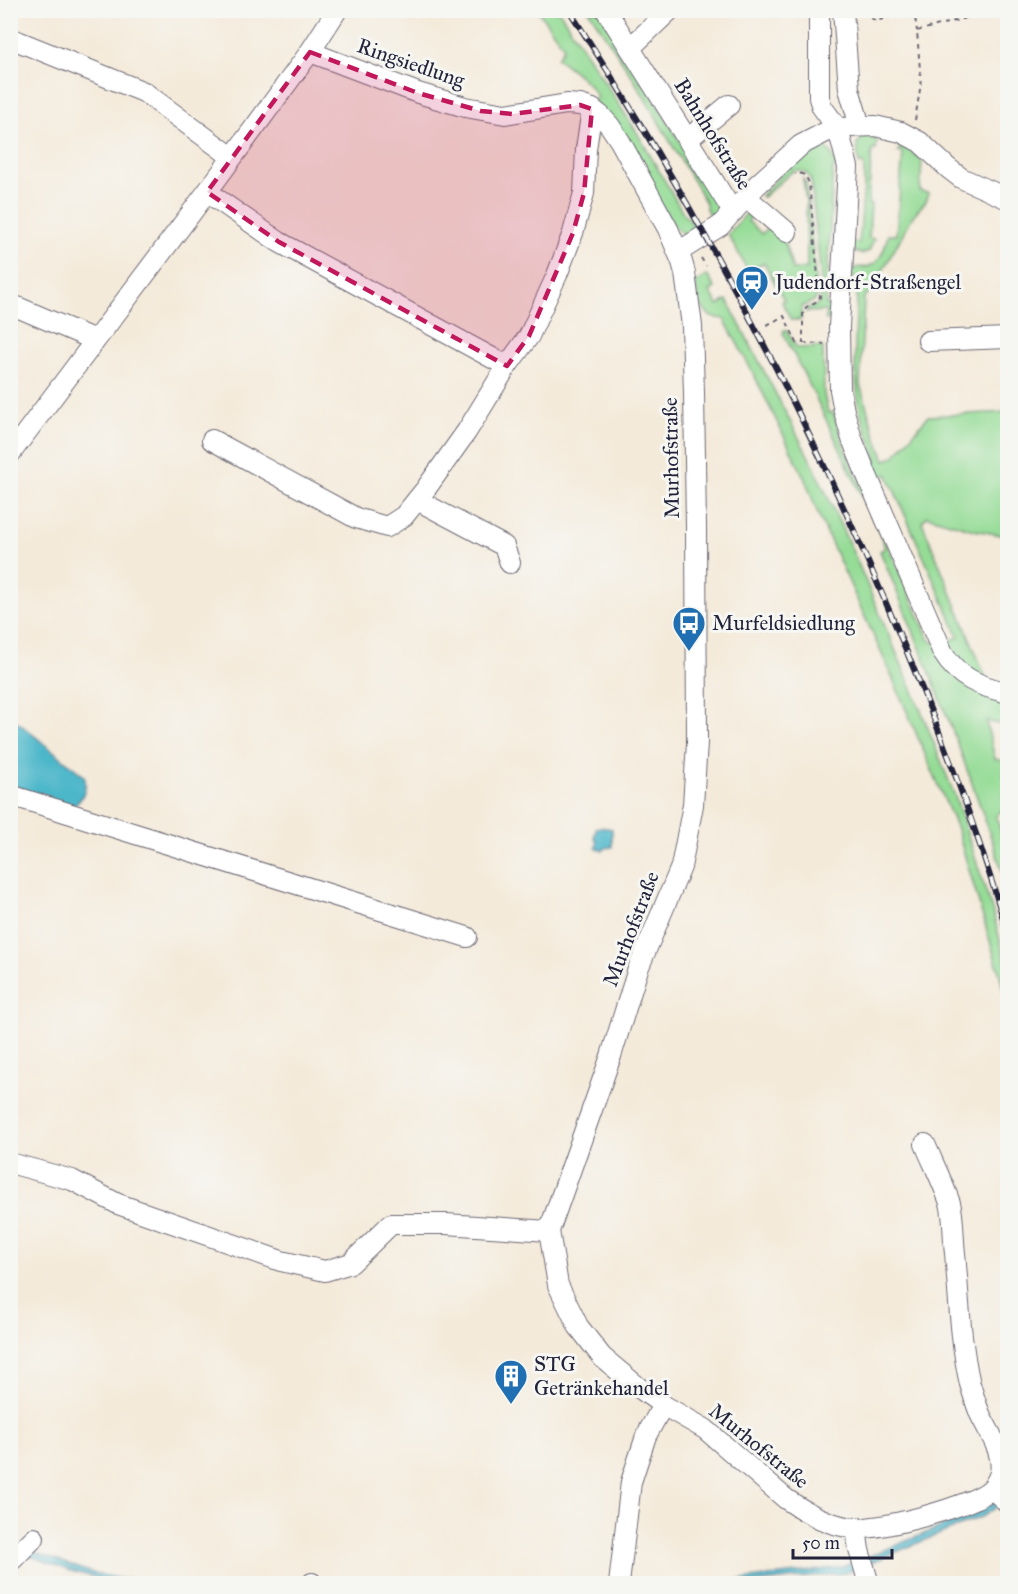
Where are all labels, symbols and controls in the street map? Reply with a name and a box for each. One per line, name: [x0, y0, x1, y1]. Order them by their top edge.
street label: Ringsiedlung: [354, 32, 468, 94]
street label: Bahnhofstraße: [668, 73, 758, 195]
station icon: Judendorf-Straßengel: [734, 264, 770, 311]
place label: Judendorf-Straßengel: [773, 269, 961, 295]
street label: Murhofstraße: [657, 397, 685, 519]
bus stop icon: Murfeldsiedlung: [671, 605, 707, 652]
place label: Murfeldsiedlung: [712, 610, 855, 636]
street label: Murhofstraße: [597, 868, 665, 990]
place label: STG Getränkehandel: [534, 1351, 669, 1401]
building icon: STG Getränkehandel: [493, 1358, 529, 1405]
street label: Murhofstraße: [704, 1398, 814, 1494]
scale bar: [793, 1522, 892, 1560]
text: 50 m: [802, 1532, 840, 1554]

